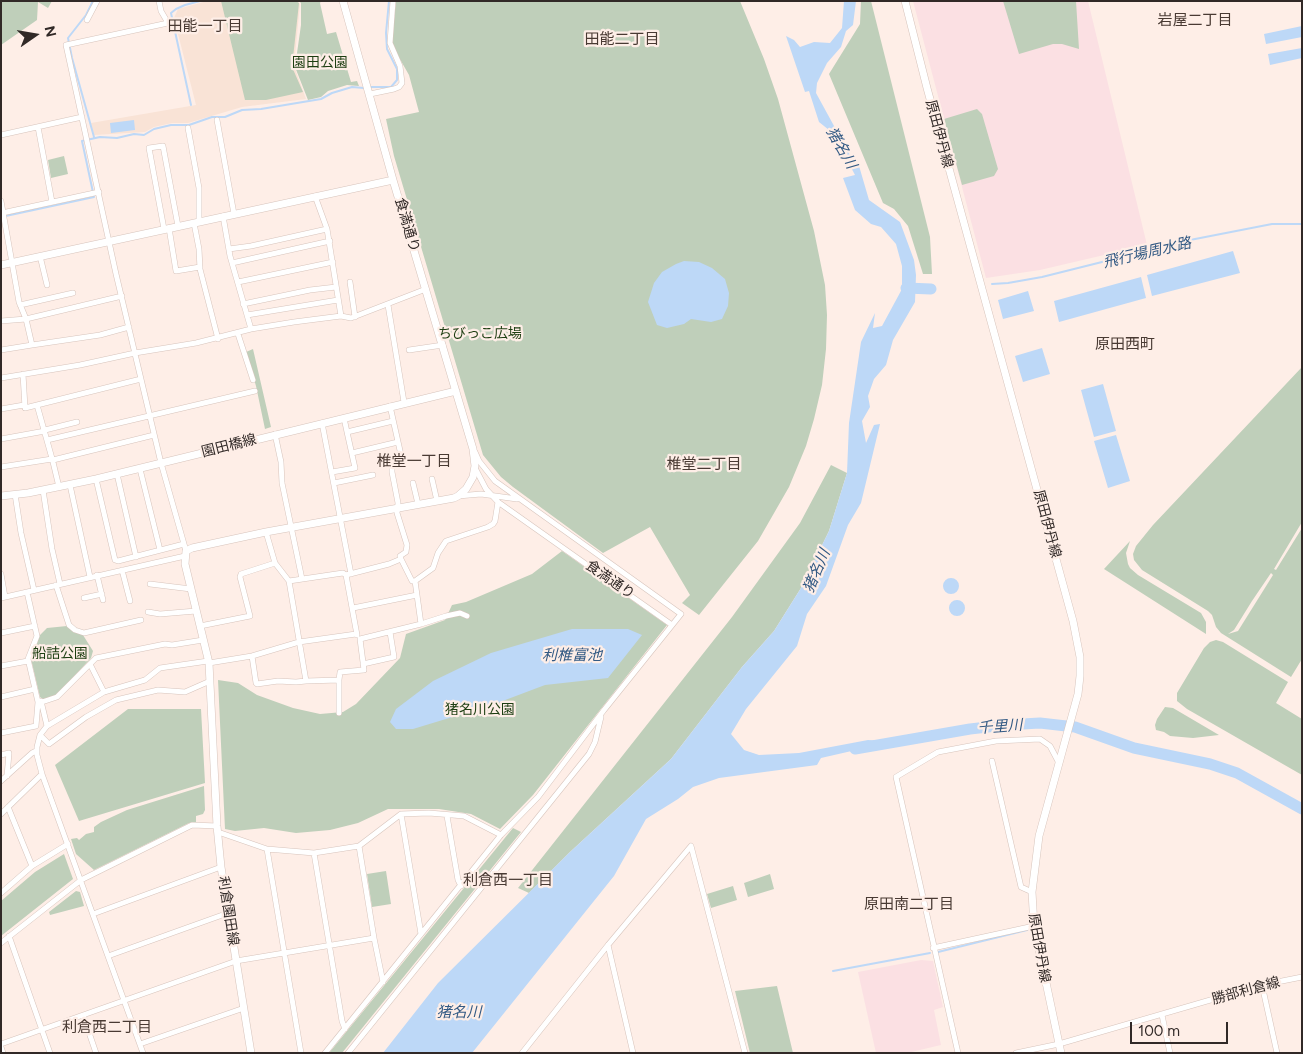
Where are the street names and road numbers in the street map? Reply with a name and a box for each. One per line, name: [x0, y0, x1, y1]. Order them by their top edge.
street label: 原田伊丹線: [922, 98, 956, 170]
street label: 食満通り: [391, 196, 423, 254]
street label: 園田橋線: [200, 431, 258, 461]
street label: 原田伊丹線: [1030, 488, 1064, 560]
street label: 食満通り: [582, 557, 638, 603]
street label: 利倉園田線: [214, 875, 242, 947]
street label: 原田伊丹線: [1025, 912, 1053, 984]
street label: 勝部利倉線: [1210, 974, 1282, 1008]

